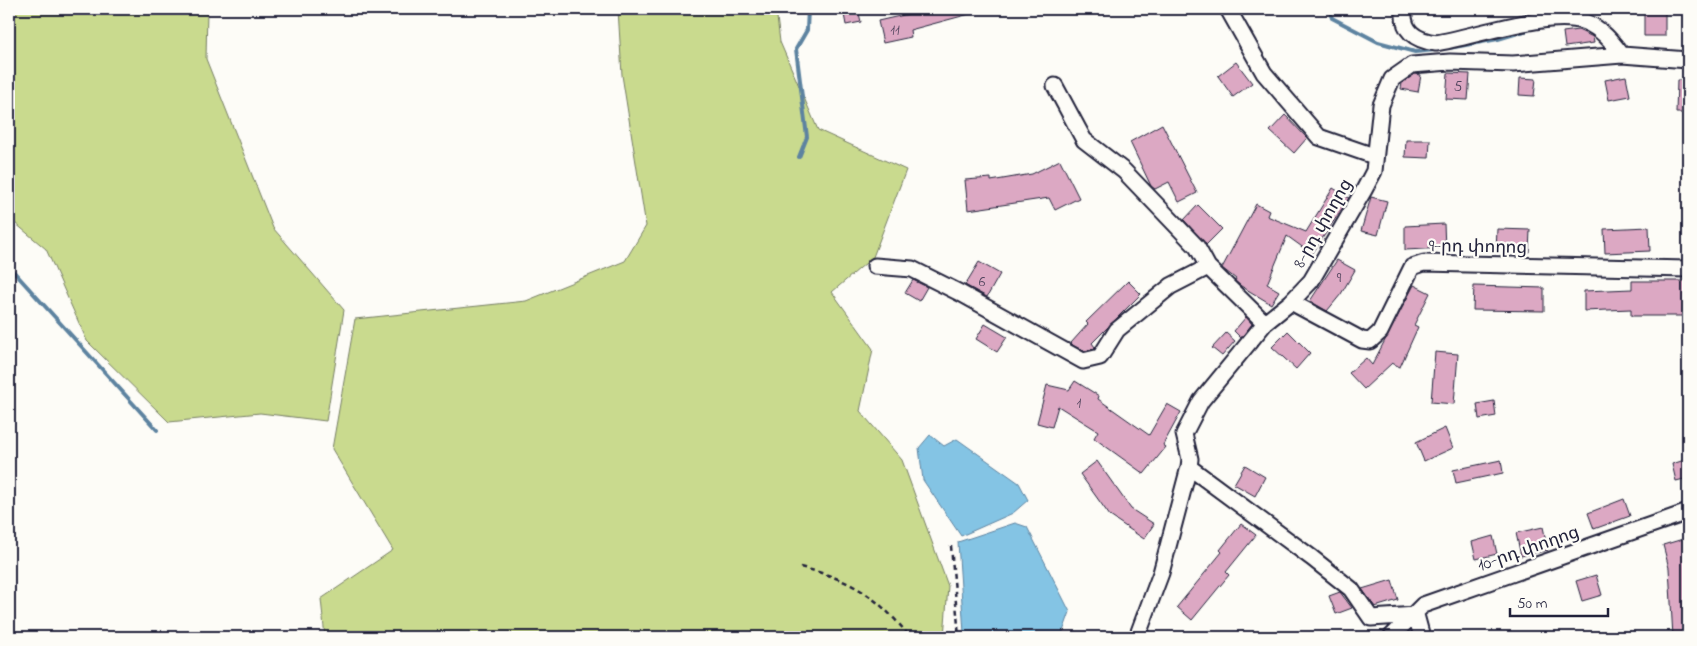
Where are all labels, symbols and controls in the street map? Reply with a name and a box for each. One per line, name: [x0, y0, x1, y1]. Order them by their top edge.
house number: 11: [890, 19, 900, 41]
house number: 5: [1454, 76, 1463, 98]
street label: 8-րդ փողոց: [1288, 174, 1360, 274]
street label: 9-րդ փողոց: [1429, 234, 1527, 262]
house number: 9: [1337, 267, 1342, 289]
house number: 6: [979, 271, 986, 293]
house number: 1: [1077, 392, 1082, 414]
street label: 10-րդ փողոց: [1474, 520, 1583, 580]
scale bar: [1510, 586, 1607, 618]
text: 50 m: [1517, 593, 1548, 615]

